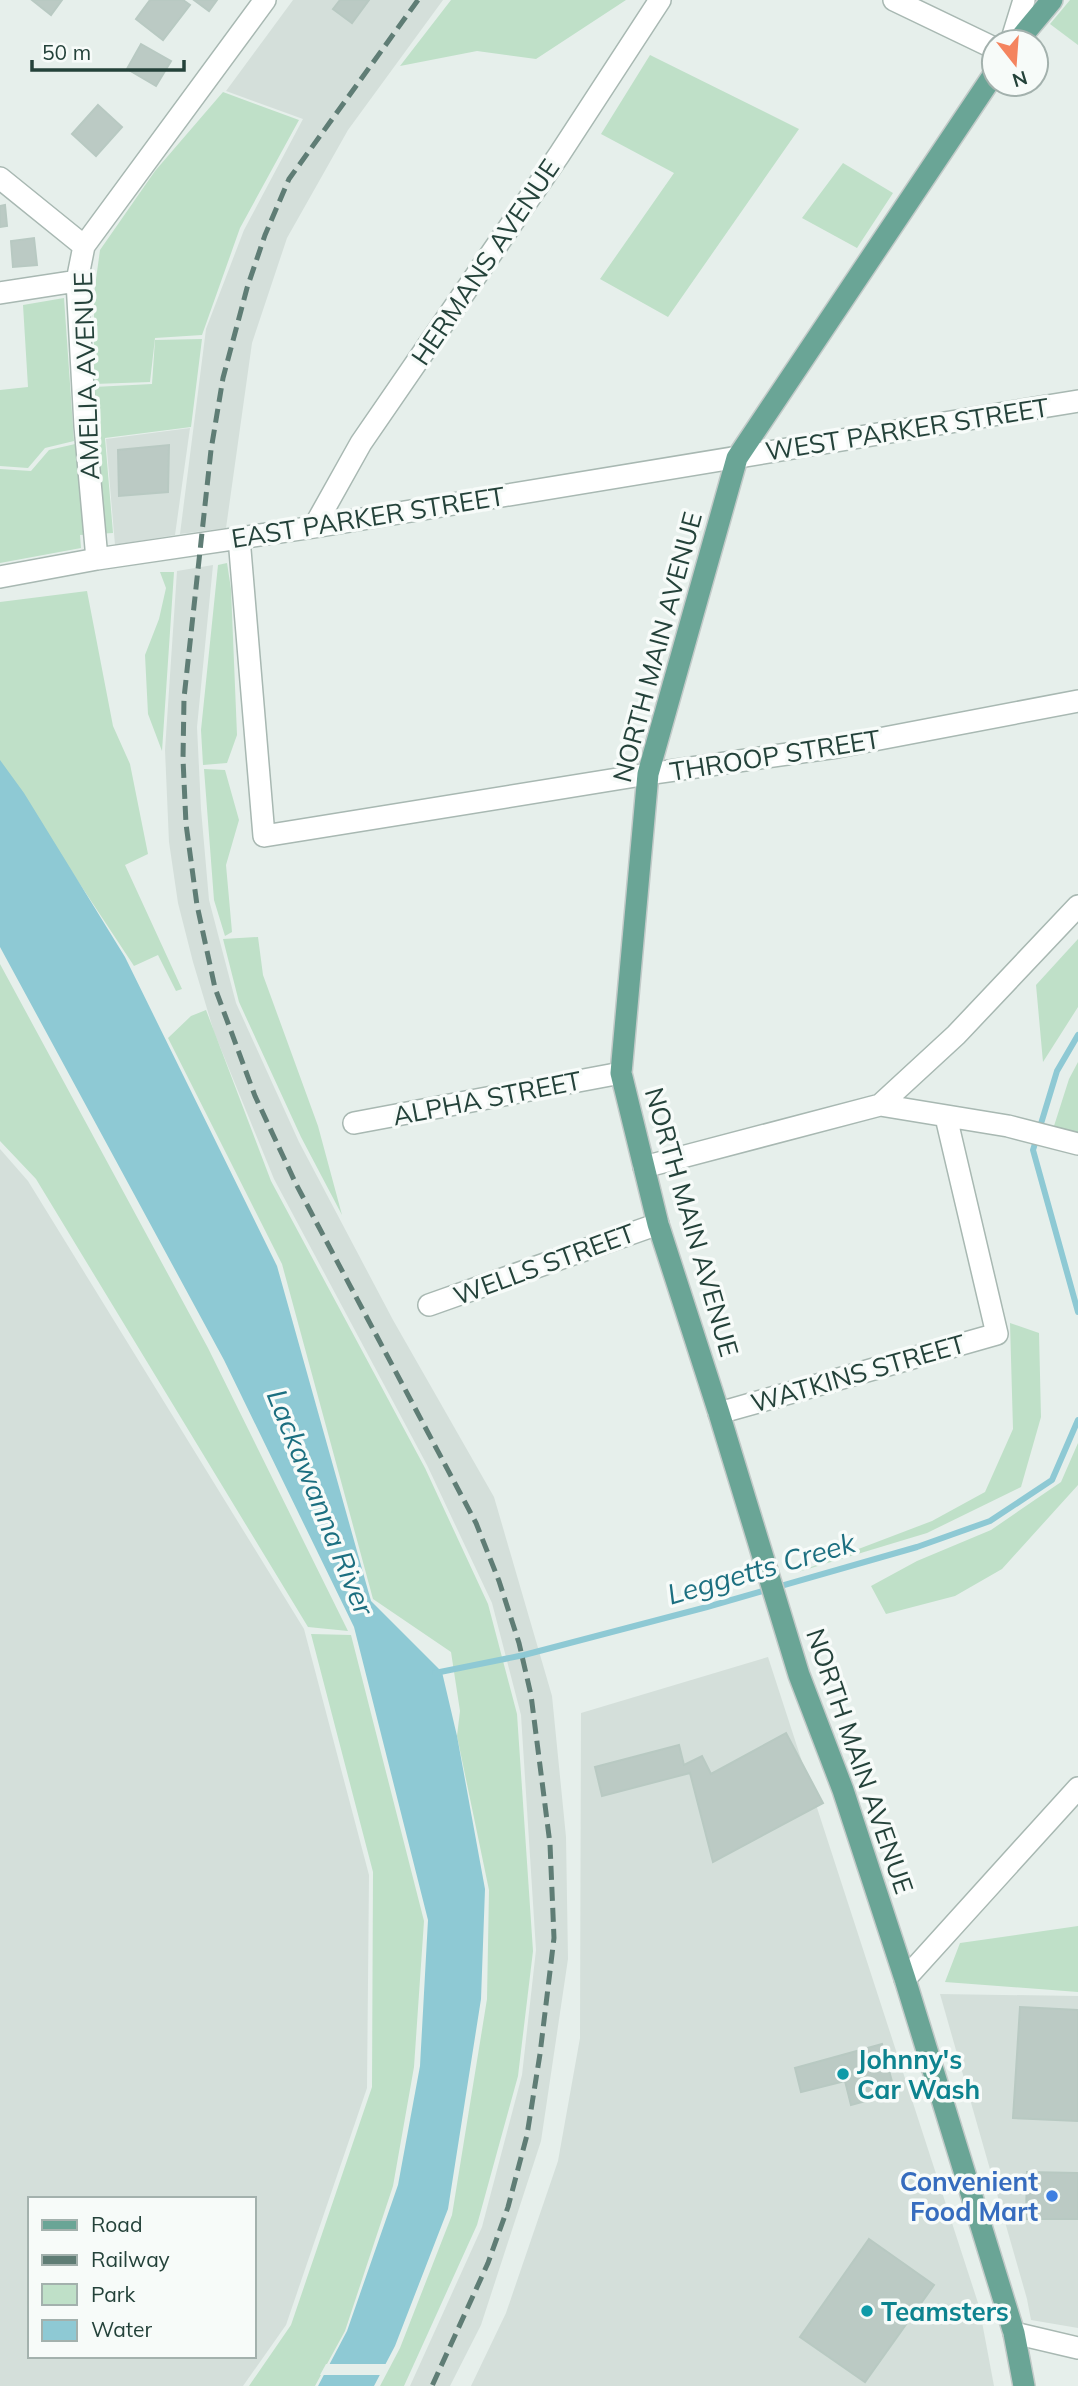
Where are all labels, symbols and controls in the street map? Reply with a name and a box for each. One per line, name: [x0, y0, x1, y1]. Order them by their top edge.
scale bar: [32, 28, 184, 72]
north arrow: [980, 28, 1050, 98]
text: 50 m: [42, 39, 91, 65]
text: N: [1010, 66, 1030, 93]
street label: HERMANS AVENUE: [404, 153, 566, 371]
street label: AMELIA AVENUE: [66, 271, 106, 481]
street label: WEST PARKER STREET: [763, 390, 1051, 468]
street label: EAST PARKER STREET: [229, 479, 507, 555]
street label: NORTH MAIN AVENUE: [605, 508, 709, 786]
street label: THROOP STREET: [667, 722, 883, 788]
street label: ALPHA STREET: [390, 1063, 584, 1132]
street label: NORTH MAIN AVENUE: [638, 1084, 746, 1360]
street label: WELLS STREET: [449, 1216, 639, 1312]
street label: WATKINS STREET: [747, 1327, 969, 1419]
water label: Lackawanna River: [260, 1384, 383, 1622]
water label: Leggetts Creek: [663, 1524, 860, 1612]
street label: NORTH MAIN AVENUE: [799, 1624, 921, 1898]
place label: Johnny's Car Wash: [857, 2043, 980, 2106]
marker: Johnny's Car Wash: [835, 2066, 851, 2082]
place label: Convenient Food Mart: [900, 2165, 1038, 2228]
marker: Convenient Food Mart: [1044, 2188, 1060, 2204]
legend: [28, 2197, 256, 2358]
text: Road: [91, 2211, 142, 2237]
text: Railway: [91, 2246, 170, 2272]
text: Park: [91, 2281, 135, 2307]
place label: Teamsters: [881, 2295, 1009, 2328]
marker: Teamsters: [859, 2303, 875, 2319]
text: Water: [91, 2316, 152, 2342]

